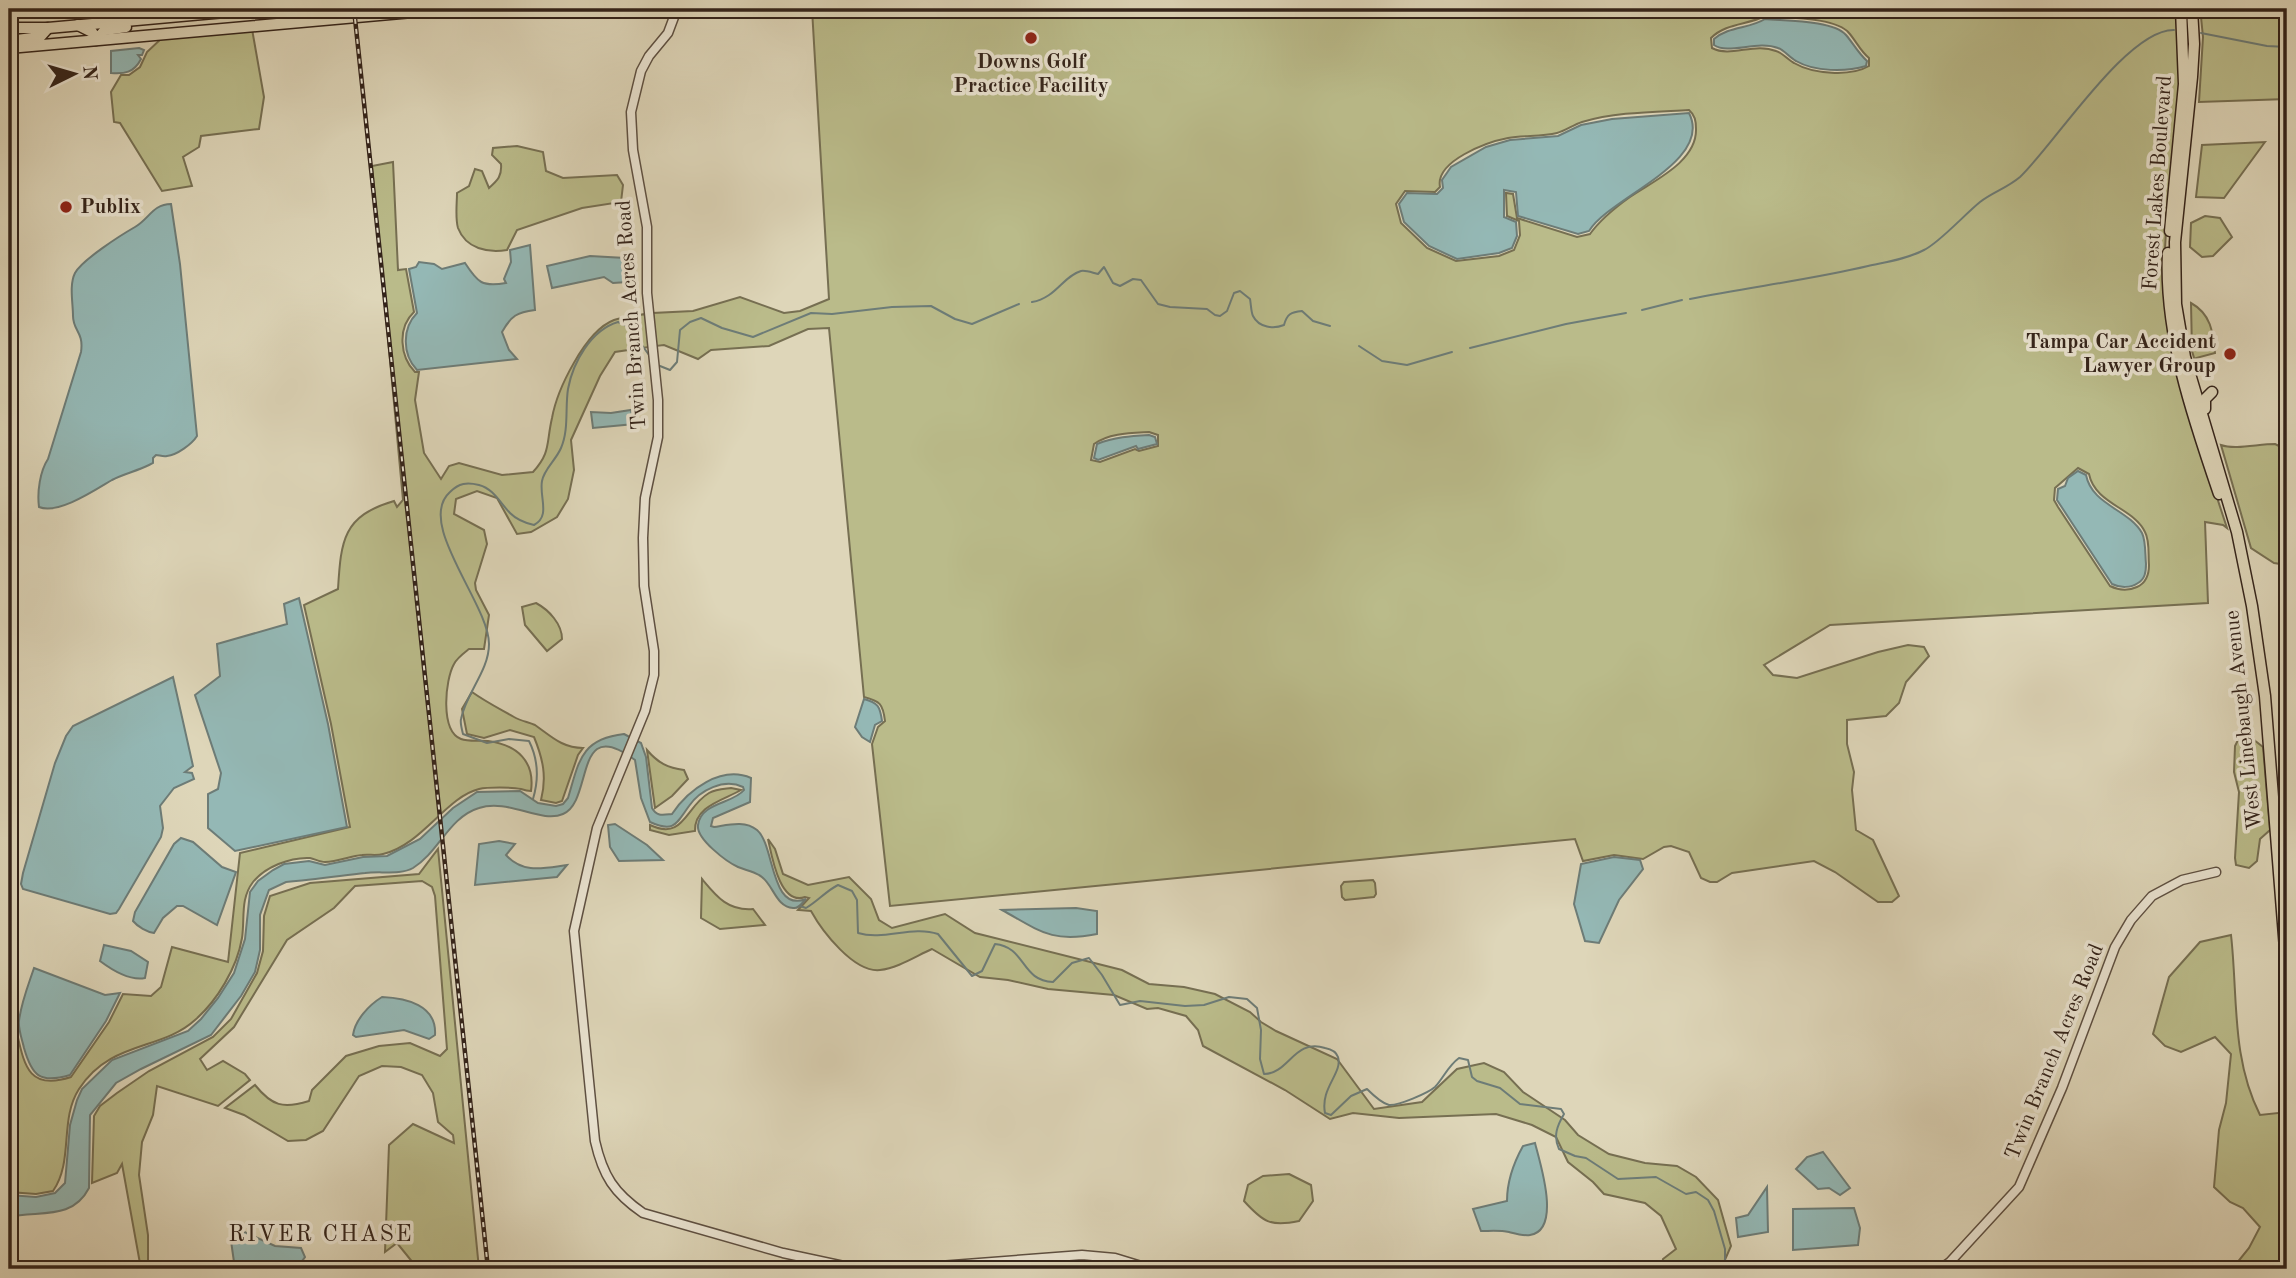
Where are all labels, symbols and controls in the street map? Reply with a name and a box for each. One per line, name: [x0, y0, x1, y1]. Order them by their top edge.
marker: Downs Golf Practice Facility: [1023, 30, 1039, 46]
north arrow: [38, 38, 108, 108]
place label: Downs Golf Practice Facility: [953, 52, 1109, 97]
text: N: [78, 65, 99, 81]
street label: Forest Lakes Boulevard: [2140, 75, 2176, 291]
place label: Publix: [80, 197, 141, 218]
marker: Publix: [58, 199, 74, 215]
street label: Twin Branch Acres Road: [613, 199, 651, 431]
place label: Tampa Car Accident Lawyer Group: [2026, 332, 2216, 377]
marker: Tampa Car Accident Lawyer Group: [2222, 346, 2238, 362]
street label: West Linebaugh Avenue: [2222, 609, 2266, 831]
street label: Twin Branch Acres Road: [2002, 941, 2108, 1163]
district label: RIVER CHASE: [228, 1223, 414, 1246]

